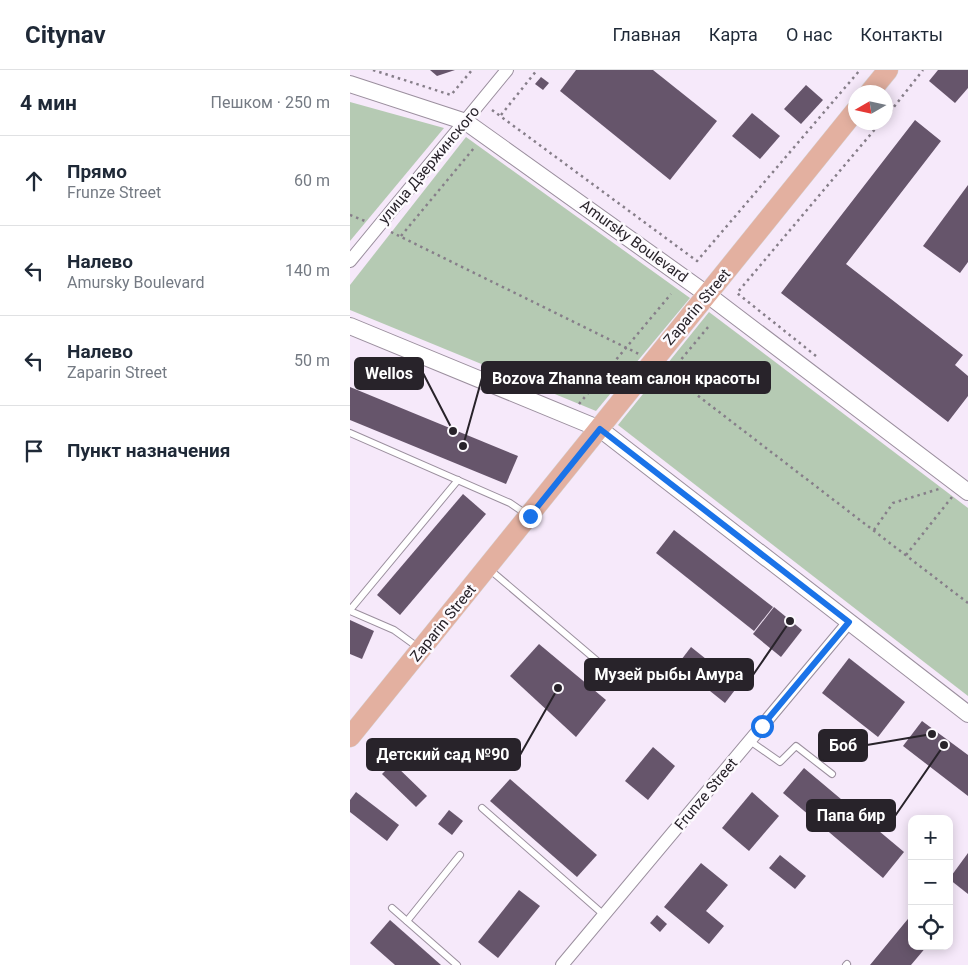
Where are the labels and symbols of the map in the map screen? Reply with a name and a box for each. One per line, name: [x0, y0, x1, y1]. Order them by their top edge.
north arrow: [848, 85, 893, 130]
street label: улица Дзержинского: [375, 103, 483, 227]
street label: Amursky Boulevard: [577, 196, 691, 286]
street label: Zaparin Street: [660, 265, 734, 349]
callout: Wellos: [355, 358, 423, 389]
callout: Bozova Zhanna team салон красоты: [482, 362, 770, 393]
text: Wellos: [365, 364, 413, 383]
text: Bozova Zhanna team салон красоты: [492, 369, 760, 388]
route end: [519, 505, 542, 528]
street label: Zaparin Street: [406, 581, 480, 665]
callout: Музей рыбы Амура: [585, 659, 753, 690]
text: Музей рыбы Амура: [595, 665, 744, 684]
route start: [751, 715, 774, 738]
callout: Боб: [819, 730, 867, 761]
text: Боб: [829, 736, 857, 755]
callout: Детский сад №90: [367, 739, 520, 770]
text: Детский сад №90: [376, 745, 510, 764]
street label: Frunze Street: [671, 754, 741, 834]
callout: Папа бир: [807, 800, 895, 831]
text: Папа бир: [817, 806, 885, 825]

